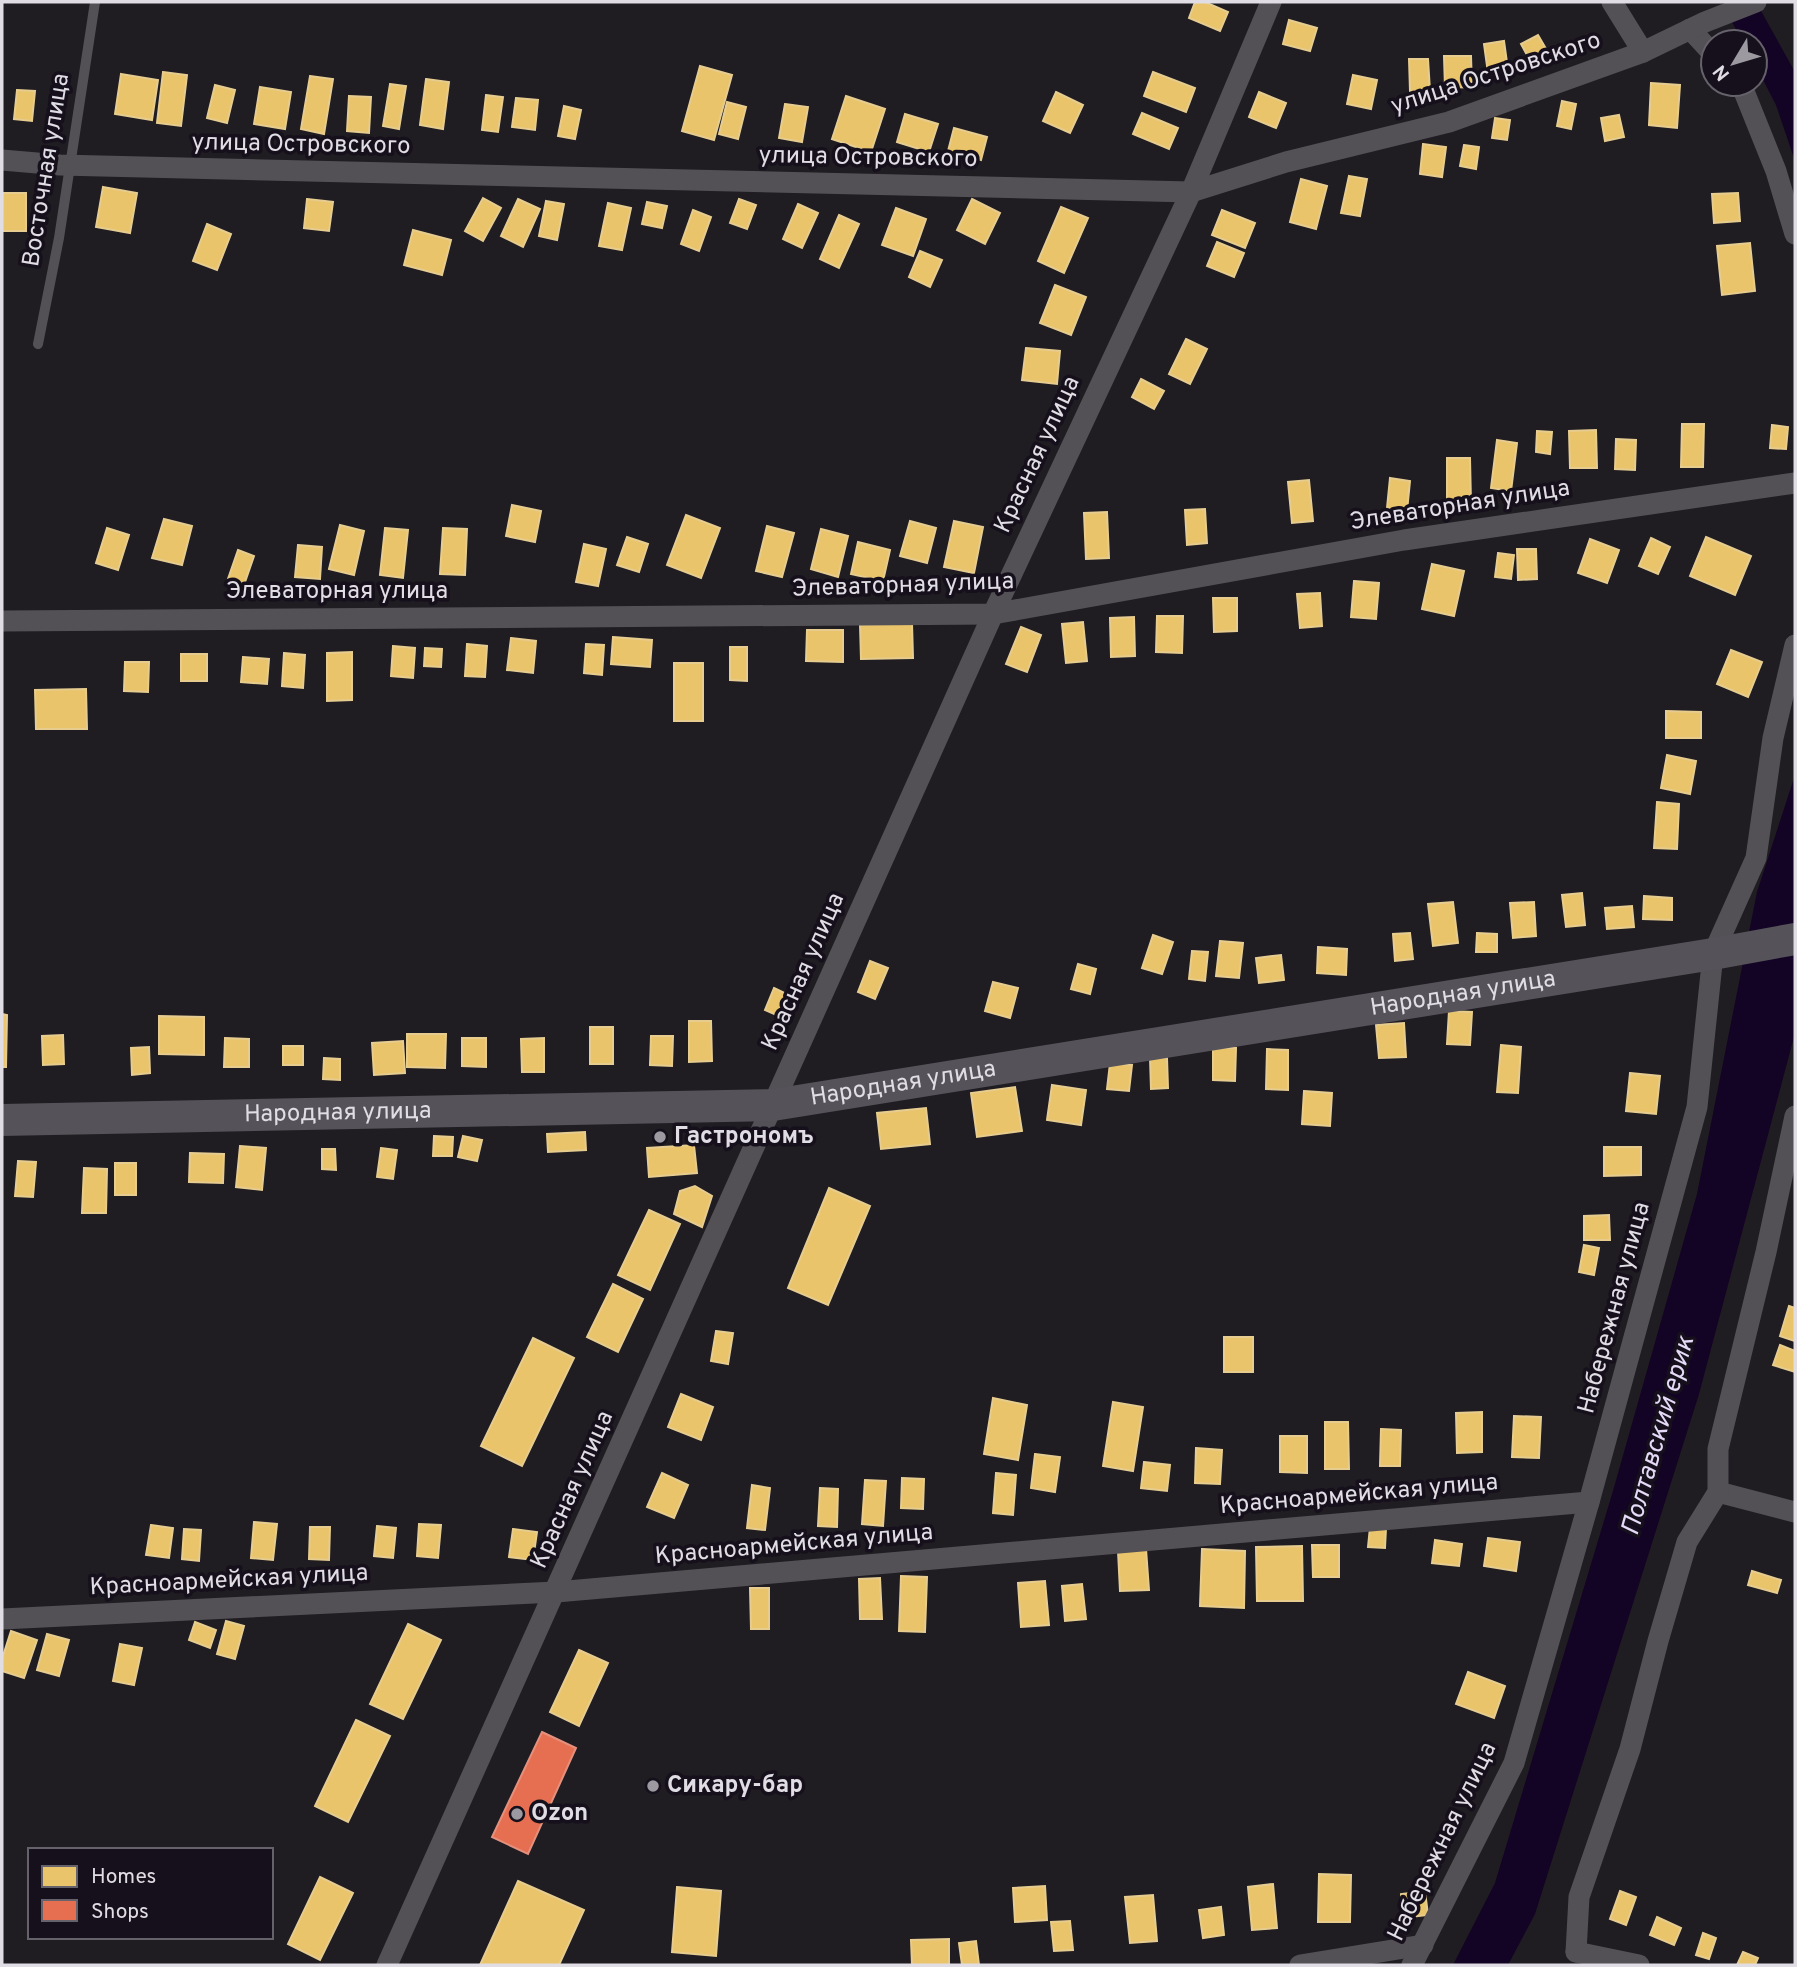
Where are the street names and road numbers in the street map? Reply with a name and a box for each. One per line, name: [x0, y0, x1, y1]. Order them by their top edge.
street label: улица Островского: [1387, 26, 1605, 122]
street label: Восточная улица: [17, 71, 77, 269]
street label: улица Островского: [191, 128, 411, 162]
street label: улица Островского: [758, 141, 978, 175]
street label: Красная улица: [989, 372, 1087, 538]
street label: Элеваторная улица: [1348, 474, 1572, 538]
street label: Элеваторная улица: [791, 567, 1015, 605]
street label: Элеваторная улица: [226, 577, 448, 607]
street label: Красная улица: [756, 888, 852, 1056]
street label: Народная улица: [1368, 964, 1558, 1024]
street label: Народная улица: [808, 1054, 998, 1114]
street label: Народная улица: [244, 1097, 432, 1130]
street label: Набережная улица: [1572, 1199, 1658, 1417]
street label: Красная улица: [525, 1406, 621, 1574]
street label: Красноармейская улица: [1219, 1468, 1499, 1522]
street label: Красноармейская улица: [654, 1518, 934, 1572]
street label: Красноармейская улица: [89, 1559, 369, 1603]
street label: Набережная улица: [1382, 1738, 1504, 1946]

